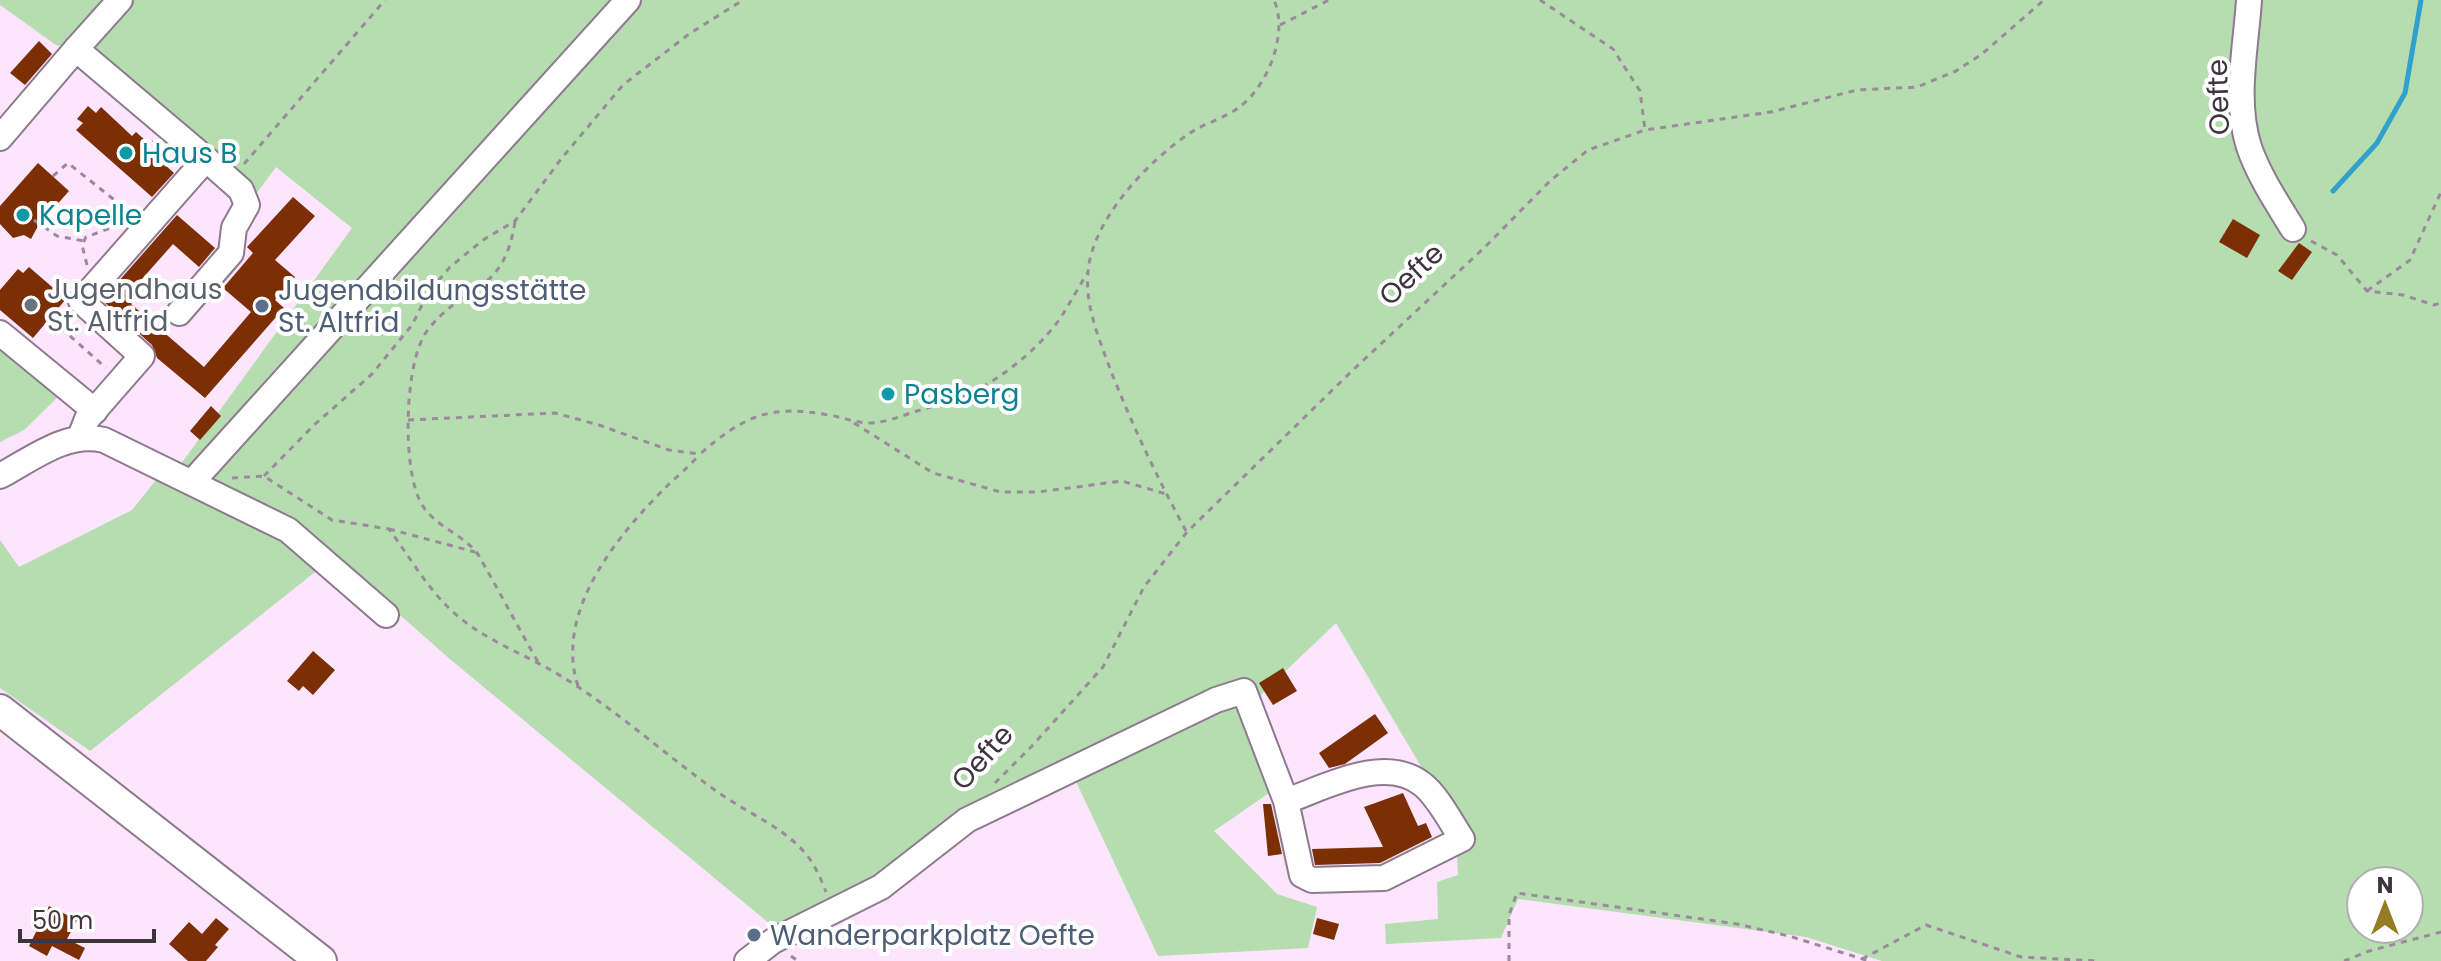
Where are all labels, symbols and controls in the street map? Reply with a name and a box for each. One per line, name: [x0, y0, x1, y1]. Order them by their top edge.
street label: Oefte: [2198, 58, 2239, 136]
place label: Haus B: [142, 134, 237, 173]
marker: Haus B: [117, 144, 135, 162]
place label: Kapelle: [39, 196, 142, 235]
marker: Kapelle: [14, 206, 32, 224]
street label: Oefte: [1370, 234, 1452, 315]
place label: Jugendhaus St. Altfrid: [47, 270, 222, 341]
place label: Jugendbildungsstätte St. Altfrid: [278, 271, 586, 342]
marker: Jugendhaus St. Altfrid: [22, 296, 40, 314]
marker: Jugendbildungsstätte St. Altfrid: [253, 297, 271, 315]
place label: Pasberg: [904, 375, 1019, 414]
marker: Pasberg: [879, 385, 897, 403]
street label: Oefte: [942, 716, 1022, 799]
north arrow: [2345, 865, 2425, 945]
text: N: [2377, 870, 2393, 901]
scale bar: [20, 893, 154, 943]
text: 50 m: [32, 904, 93, 937]
place label: Wanderparkplatz Oefte: [770, 916, 1095, 955]
marker: Wanderparkplatz Oefte: [745, 926, 763, 944]

